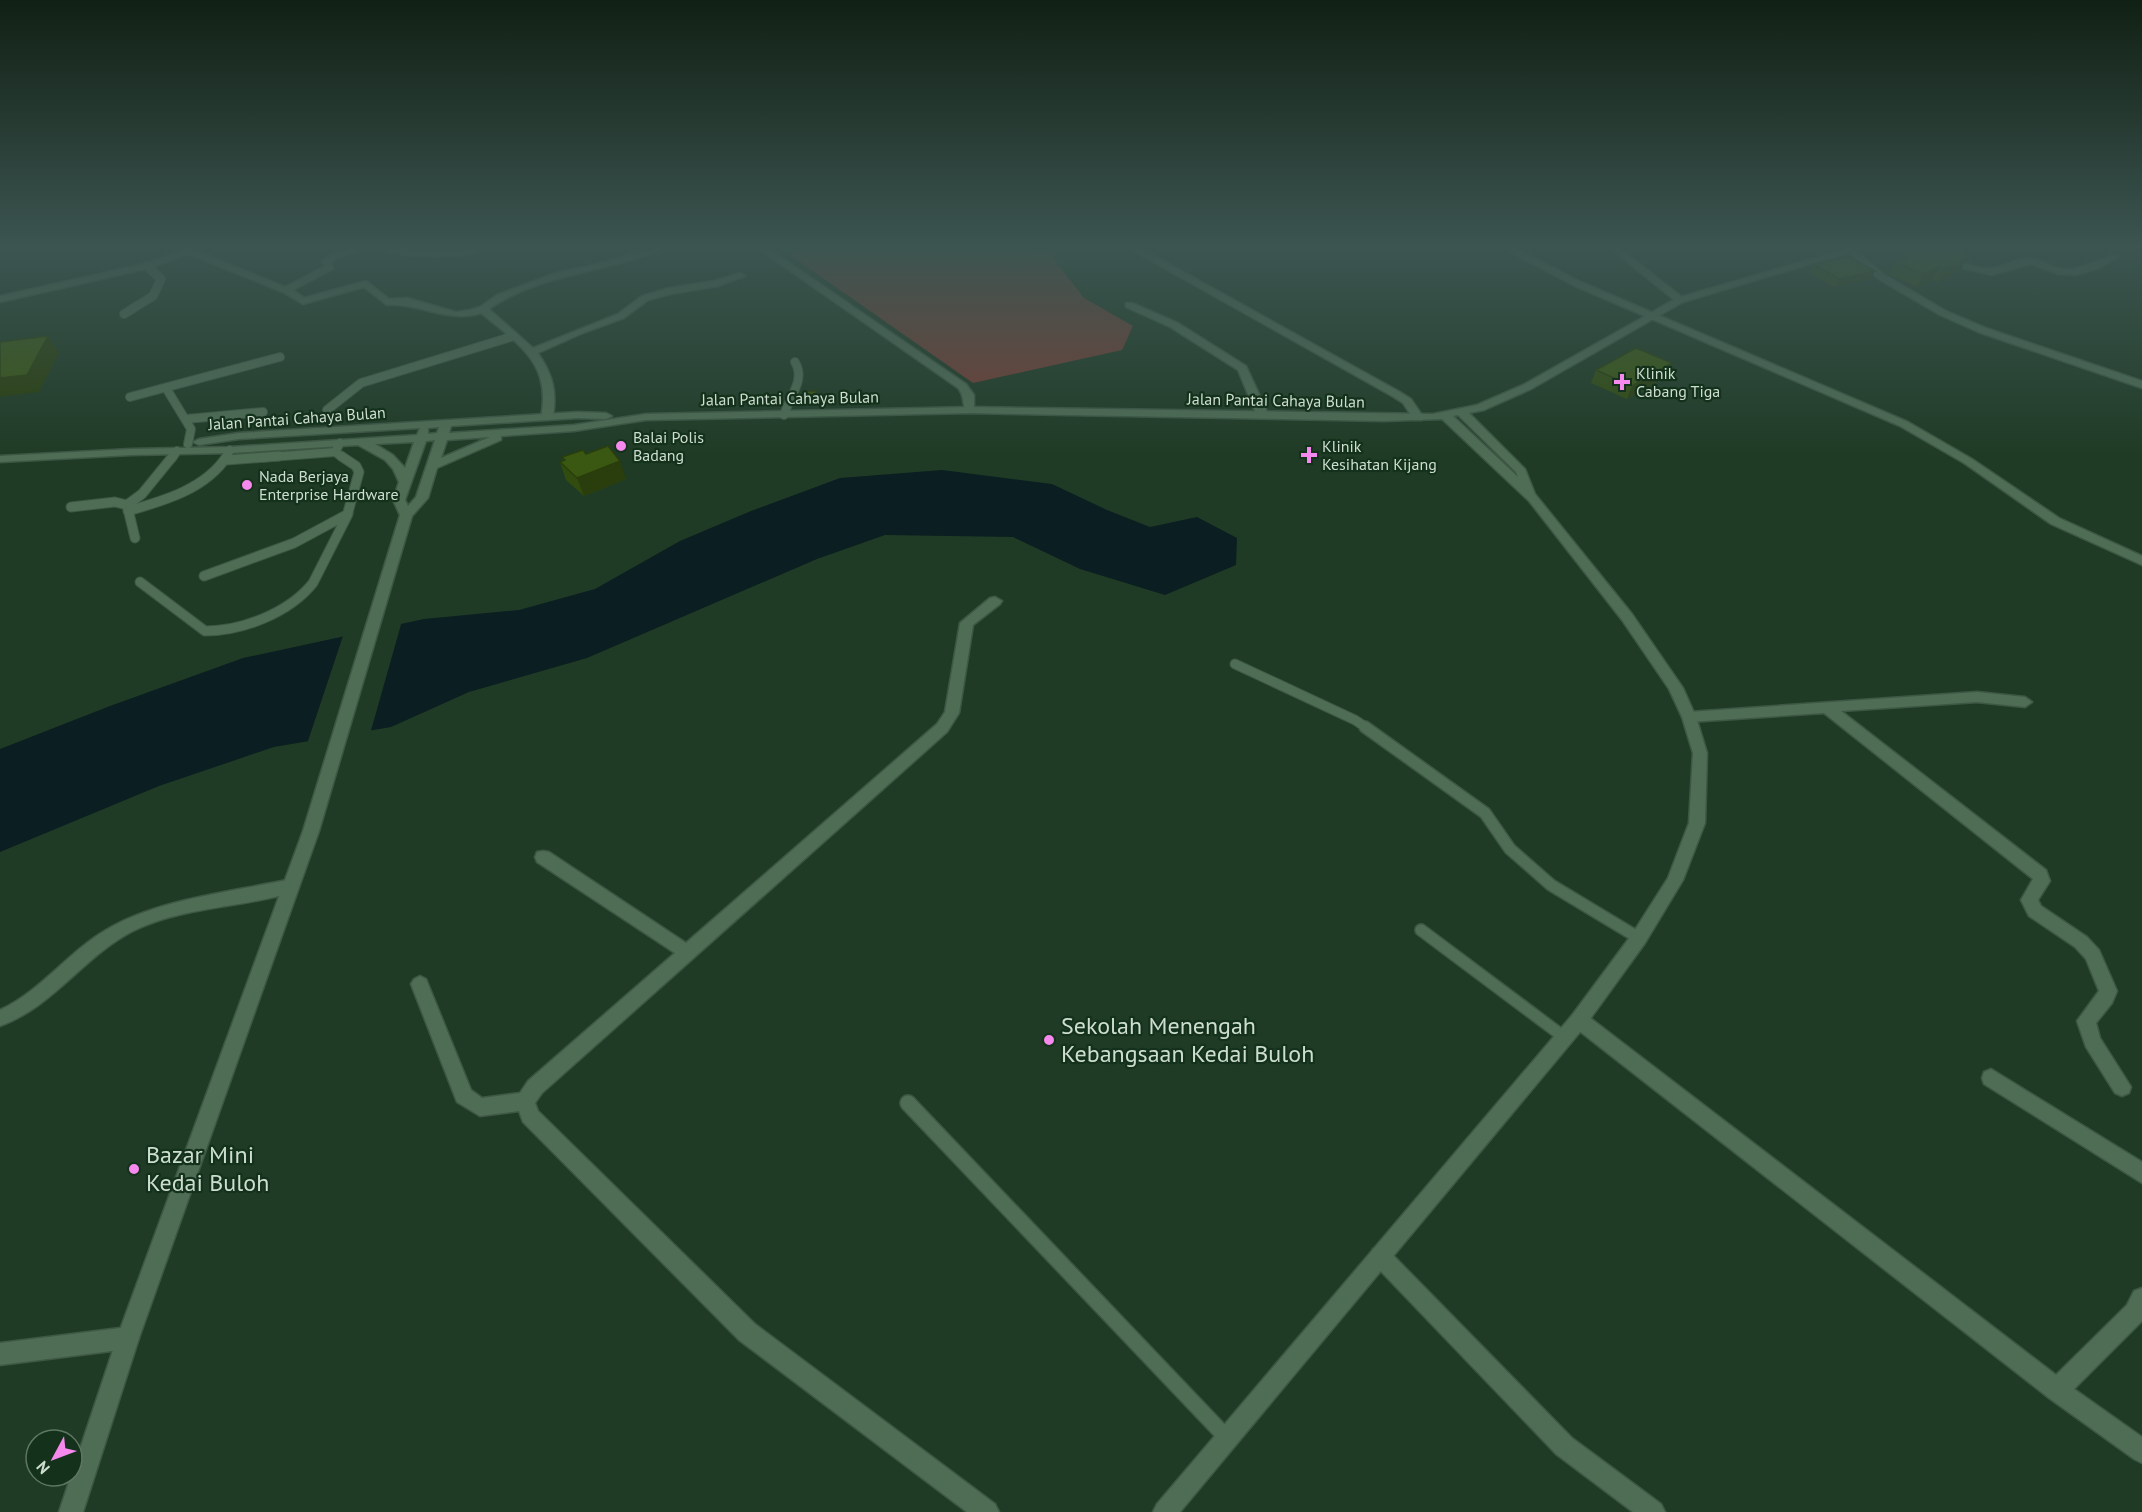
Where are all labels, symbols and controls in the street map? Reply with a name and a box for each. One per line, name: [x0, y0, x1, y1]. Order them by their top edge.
place label: Klinik Cabang Tiga: [1636, 363, 1720, 401]
marker: Klinik Cabang Tiga: [1613, 373, 1631, 391]
street label: Jalan Pantai Cahaya Bulan: [700, 386, 879, 410]
street label: Jalan Pantai Cahaya Bulan: [1186, 388, 1365, 412]
street label: Jalan Pantai Cahaya Bulan: [207, 402, 386, 434]
place label: Balai Polis Badang: [633, 427, 704, 465]
place label: Klinik Kesihatan Kijang: [1322, 436, 1437, 474]
marker: Balai Polis Badang: [614, 439, 628, 453]
marker: Klinik Kesihatan Kijang: [1300, 446, 1318, 464]
place label: Nada Berjaya Enterprise Hardware: [259, 466, 399, 504]
marker: Nada Berjaya Enterprise Hardware: [240, 478, 254, 492]
place label: Sekolah Menengah Kebangsaan Kedai Buloh: [1061, 1010, 1314, 1069]
marker: Sekolah Menengah Kebangsaan Kedai Buloh: [1042, 1033, 1056, 1047]
place label: Bazar Mini Kedai Buloh: [146, 1139, 269, 1198]
marker: Bazar Mini Kedai Buloh: [127, 1162, 141, 1176]
north arrow: [24, 1428, 84, 1488]
text: N: [32, 1457, 54, 1478]

